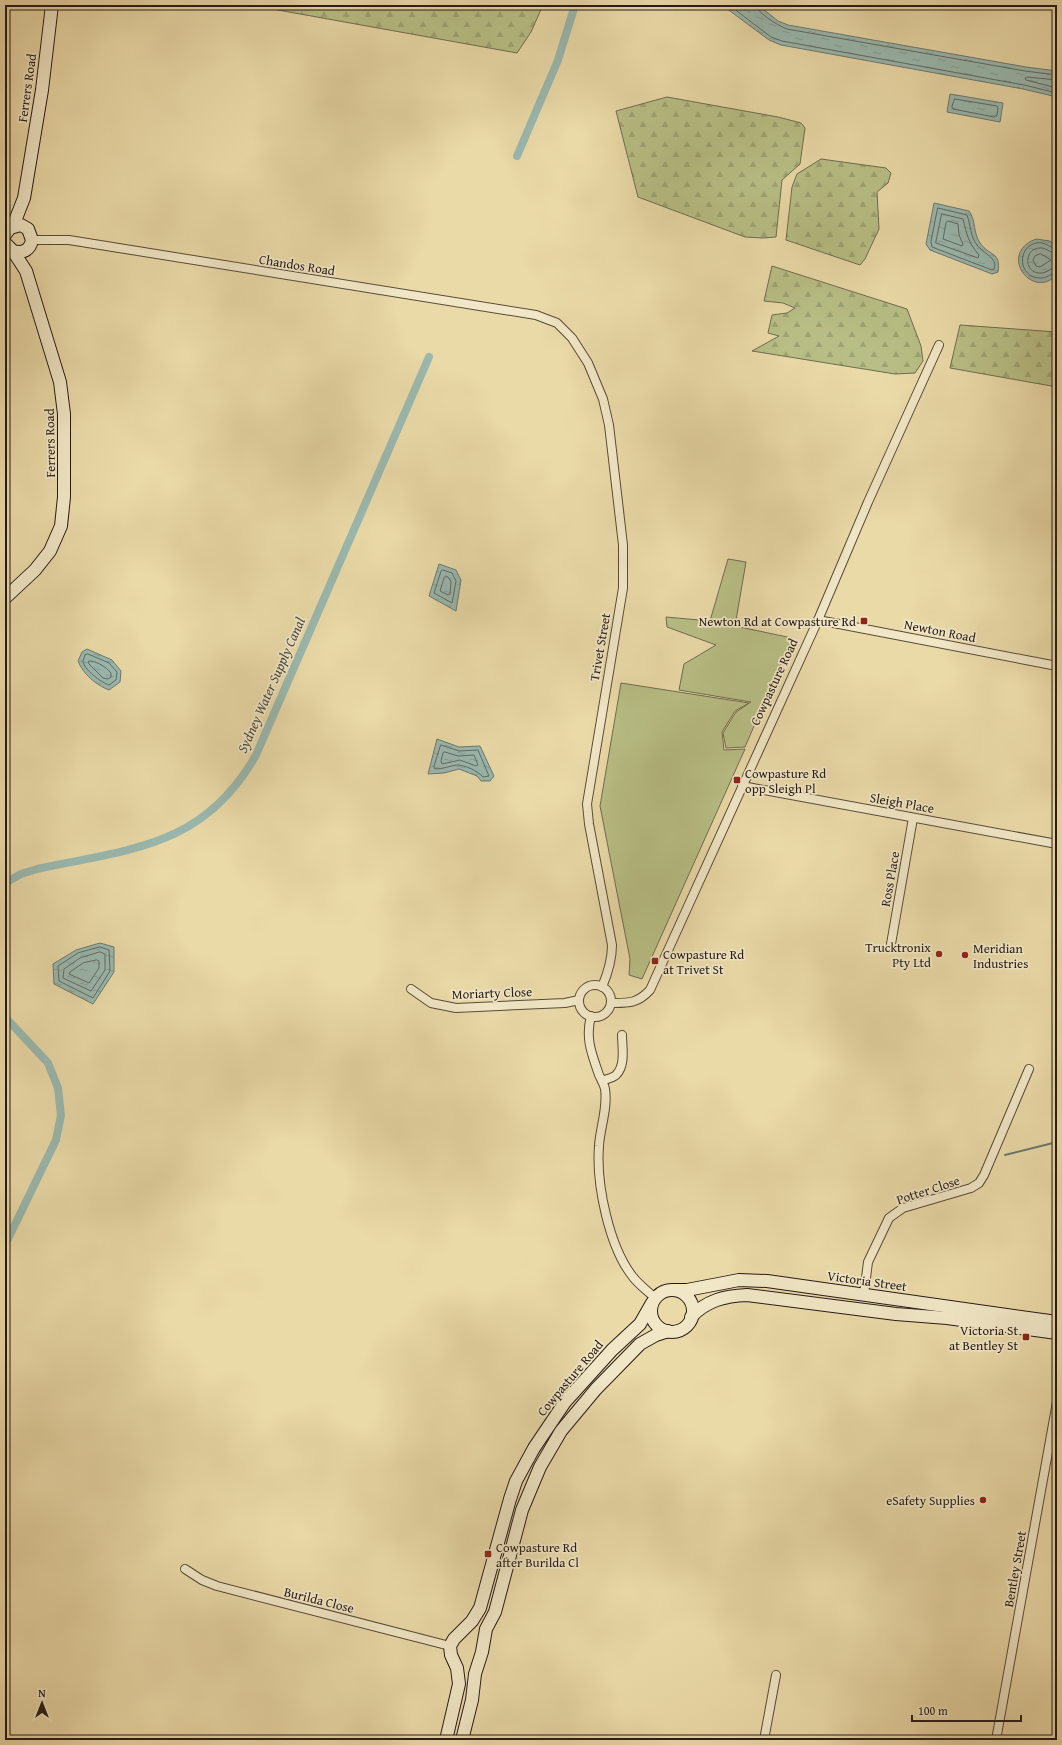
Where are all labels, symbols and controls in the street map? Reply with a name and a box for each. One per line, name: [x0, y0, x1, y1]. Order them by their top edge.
street label: Ferrers Road: [13, 52, 41, 124]
street label: Chandos Road: [258, 250, 336, 280]
street label: Ferrers Road: [40, 408, 60, 478]
street label: Trivet Street: [585, 611, 615, 683]
place label: Newton Rd at Cowpasture Rd: [699, 612, 856, 631]
water label: Sydney Water Supply Canal: [232, 614, 310, 756]
street label: Newton Road: [903, 615, 977, 647]
marker: Newton Rd at Cowpasture Rd: [859, 616, 869, 626]
street label: Cowpasture Road: [746, 635, 802, 729]
place label: Cowpasture Rd opp Sleigh Pl: [745, 764, 826, 798]
marker: Cowpasture Rd opp Sleigh Pl: [732, 775, 742, 785]
street label: Sleigh Place: [868, 788, 936, 818]
street label: Ross Place: [876, 850, 904, 908]
place label: Trucktronix Pty Ltd: [865, 938, 931, 972]
place label: Meridian Industries: [973, 939, 1028, 973]
place label: Cowpasture Rd at Trivet St: [663, 945, 744, 979]
marker: Trucktronix Pty Ltd: [934, 949, 944, 959]
marker: Meridian Industries: [960, 950, 970, 960]
marker: Cowpasture Rd at Trivet St: [650, 956, 660, 966]
street label: Moriarty Close: [452, 982, 532, 1004]
street label: Potter Close: [894, 1171, 962, 1209]
street label: Victoria Street: [826, 1266, 908, 1296]
place label: Victoria St at Bentley St: [949, 1321, 1018, 1355]
marker: Victoria St at Bentley St: [1021, 1332, 1031, 1342]
street label: Cowpasture Road: [533, 1336, 608, 1420]
place label: eSafety Supplies: [886, 1491, 975, 1510]
marker: eSafety Supplies: [978, 1495, 988, 1505]
street label: Bentley Street: [999, 1529, 1031, 1609]
place label: Cowpasture Rd after Burilda Cl: [496, 1538, 579, 1572]
marker: Cowpasture Rd after Burilda Cl: [483, 1549, 493, 1559]
street label: Burilda Close: [282, 1582, 356, 1618]
north arrow: [22, 1683, 62, 1723]
text: N: [38, 1685, 46, 1701]
scale bar: [912, 1697, 1021, 1723]
text: 100 m: [918, 1702, 948, 1719]

